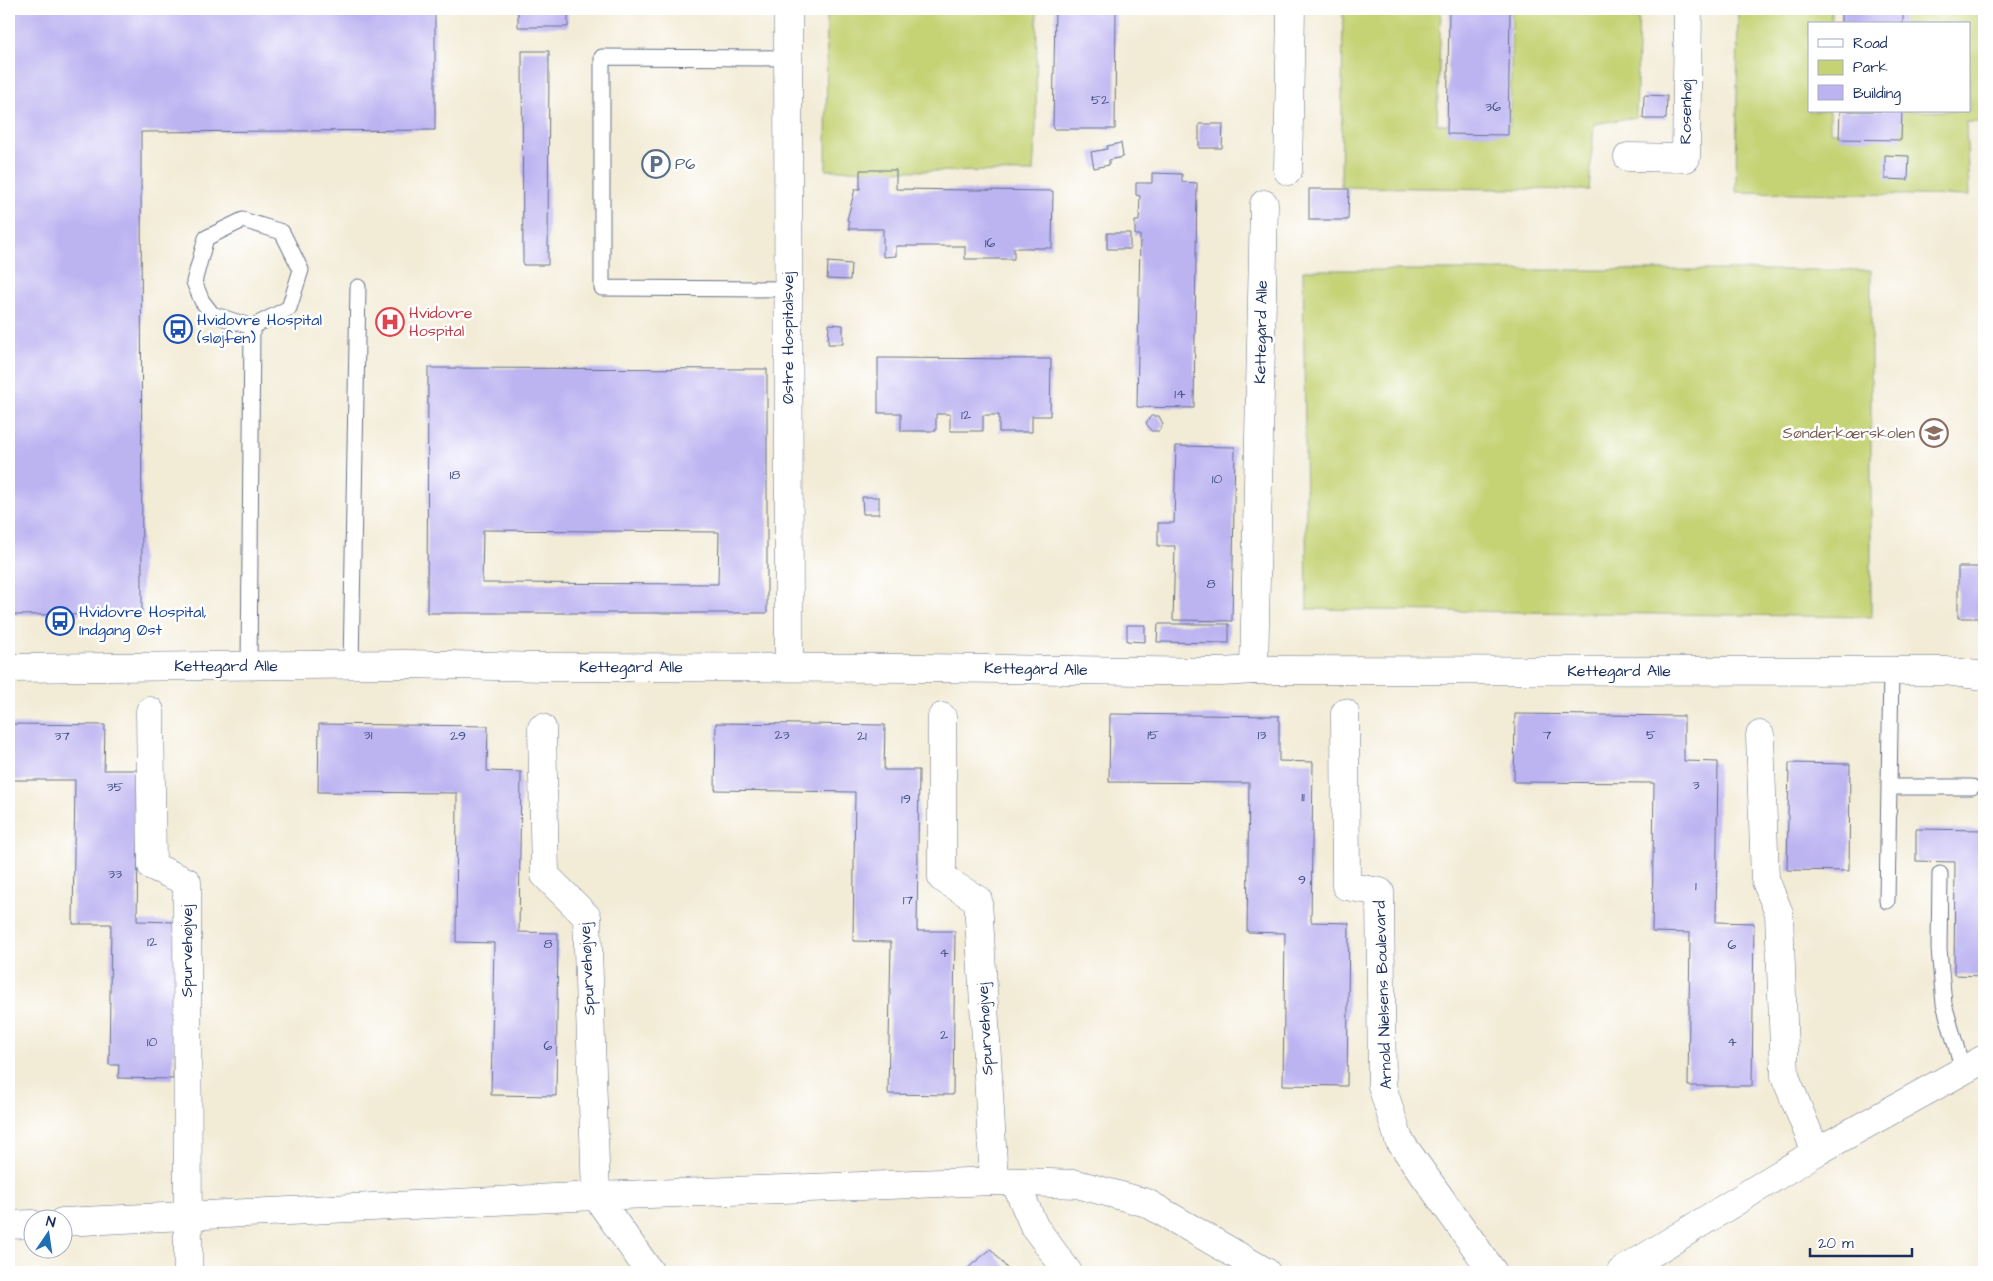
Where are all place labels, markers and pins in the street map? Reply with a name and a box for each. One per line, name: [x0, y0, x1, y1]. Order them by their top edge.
parking icon: P6: [641, 149, 671, 179]
place label: P6: [675, 153, 695, 175]
place label: Hvidovre Hospital: [409, 302, 473, 342]
hospital icon: Hvidovre Hospital: [375, 307, 405, 337]
place label: Hvidovre Hospital (sløjfen): [197, 309, 322, 349]
bus stop icon: Hvidovre Hospital (sløjfen): [163, 314, 193, 344]
school or university icon: Sønderkærskolen: [1919, 418, 1949, 448]
place label: Sønderkærskolen: [1783, 422, 1915, 444]
place label: Hvidovre Hospital, Indgang Øst: [79, 601, 207, 642]
bus stop icon: Hvidovre Hospital, Indgang Øst: [45, 606, 75, 636]

